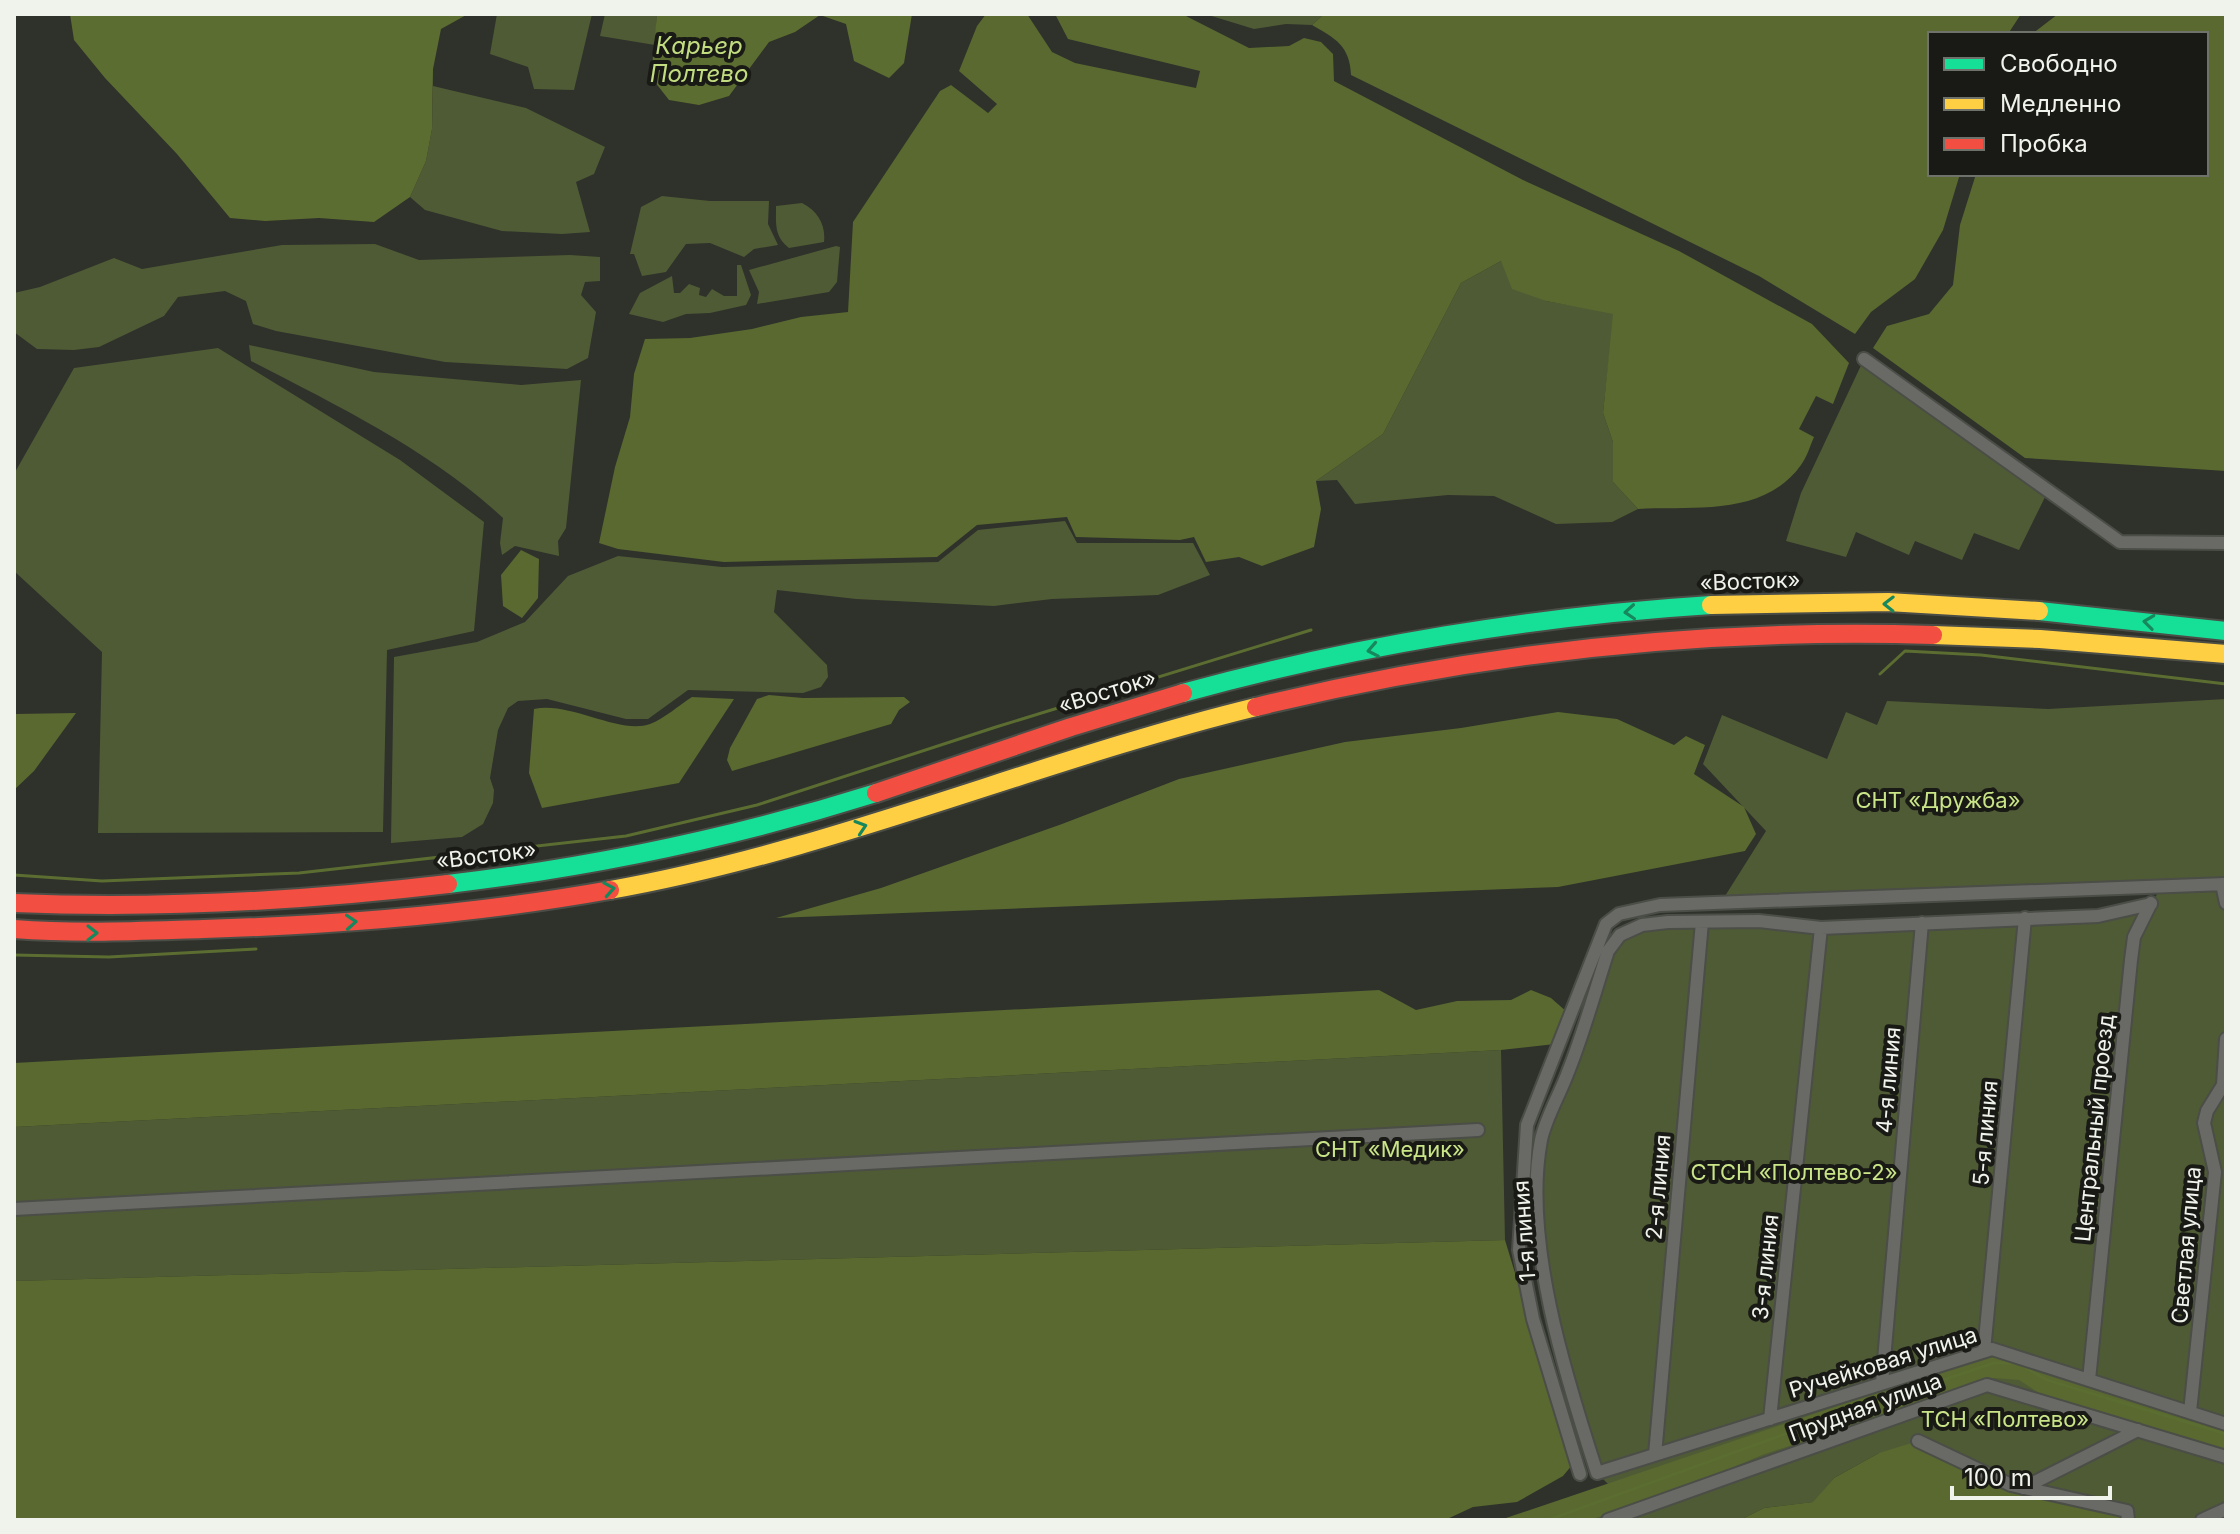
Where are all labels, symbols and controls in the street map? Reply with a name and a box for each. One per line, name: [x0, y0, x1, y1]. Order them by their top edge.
water label: Карьер Полтево: [650, 31, 748, 88]
legend: [1928, 32, 2208, 176]
text: Свободно: [2000, 49, 2118, 78]
text: Медленно: [2000, 89, 2121, 118]
text: Пробка: [2000, 129, 2088, 158]
street label: «Восток»: [1699, 566, 1801, 596]
one-way arrow: [1882, 595, 1895, 613]
one-way arrow: [1623, 603, 1636, 620]
one-way arrow: [2142, 613, 2155, 630]
one-way arrow: [1366, 641, 1380, 658]
street label: «Восток»: [1055, 664, 1159, 718]
park label: СНТ «Дружба»: [1855, 787, 2021, 813]
one-way arrow: [854, 820, 868, 836]
street label: «Восток»: [434, 836, 538, 874]
one-way arrow: [602, 882, 616, 899]
one-way arrow: [345, 914, 358, 931]
one-way arrow: [86, 924, 99, 942]
street label: Центральный проезд: [2069, 1013, 2119, 1243]
street label: 4-я линия: [1870, 1026, 1906, 1134]
street label: 5-я линия: [1967, 1079, 2003, 1187]
street label: 2-я линия: [1640, 1133, 1676, 1241]
park label: СНТ «Медик»: [1315, 1136, 1465, 1162]
park label: СТСН «Полтево-2»: [1690, 1159, 1898, 1185]
street label: Светлая улица: [2166, 1165, 2206, 1325]
street label: 1-я линия: [1507, 1180, 1541, 1282]
street label: 3-я линия: [1747, 1213, 1783, 1321]
street label: Ручейковая улица: [1786, 1321, 1980, 1403]
street label: Прудная улица: [1785, 1367, 1945, 1447]
park label: ТСН «Полтево»: [1921, 1406, 2089, 1432]
scale bar: [1952, 1450, 2110, 1500]
text: 100 m: [1964, 1463, 2032, 1492]

